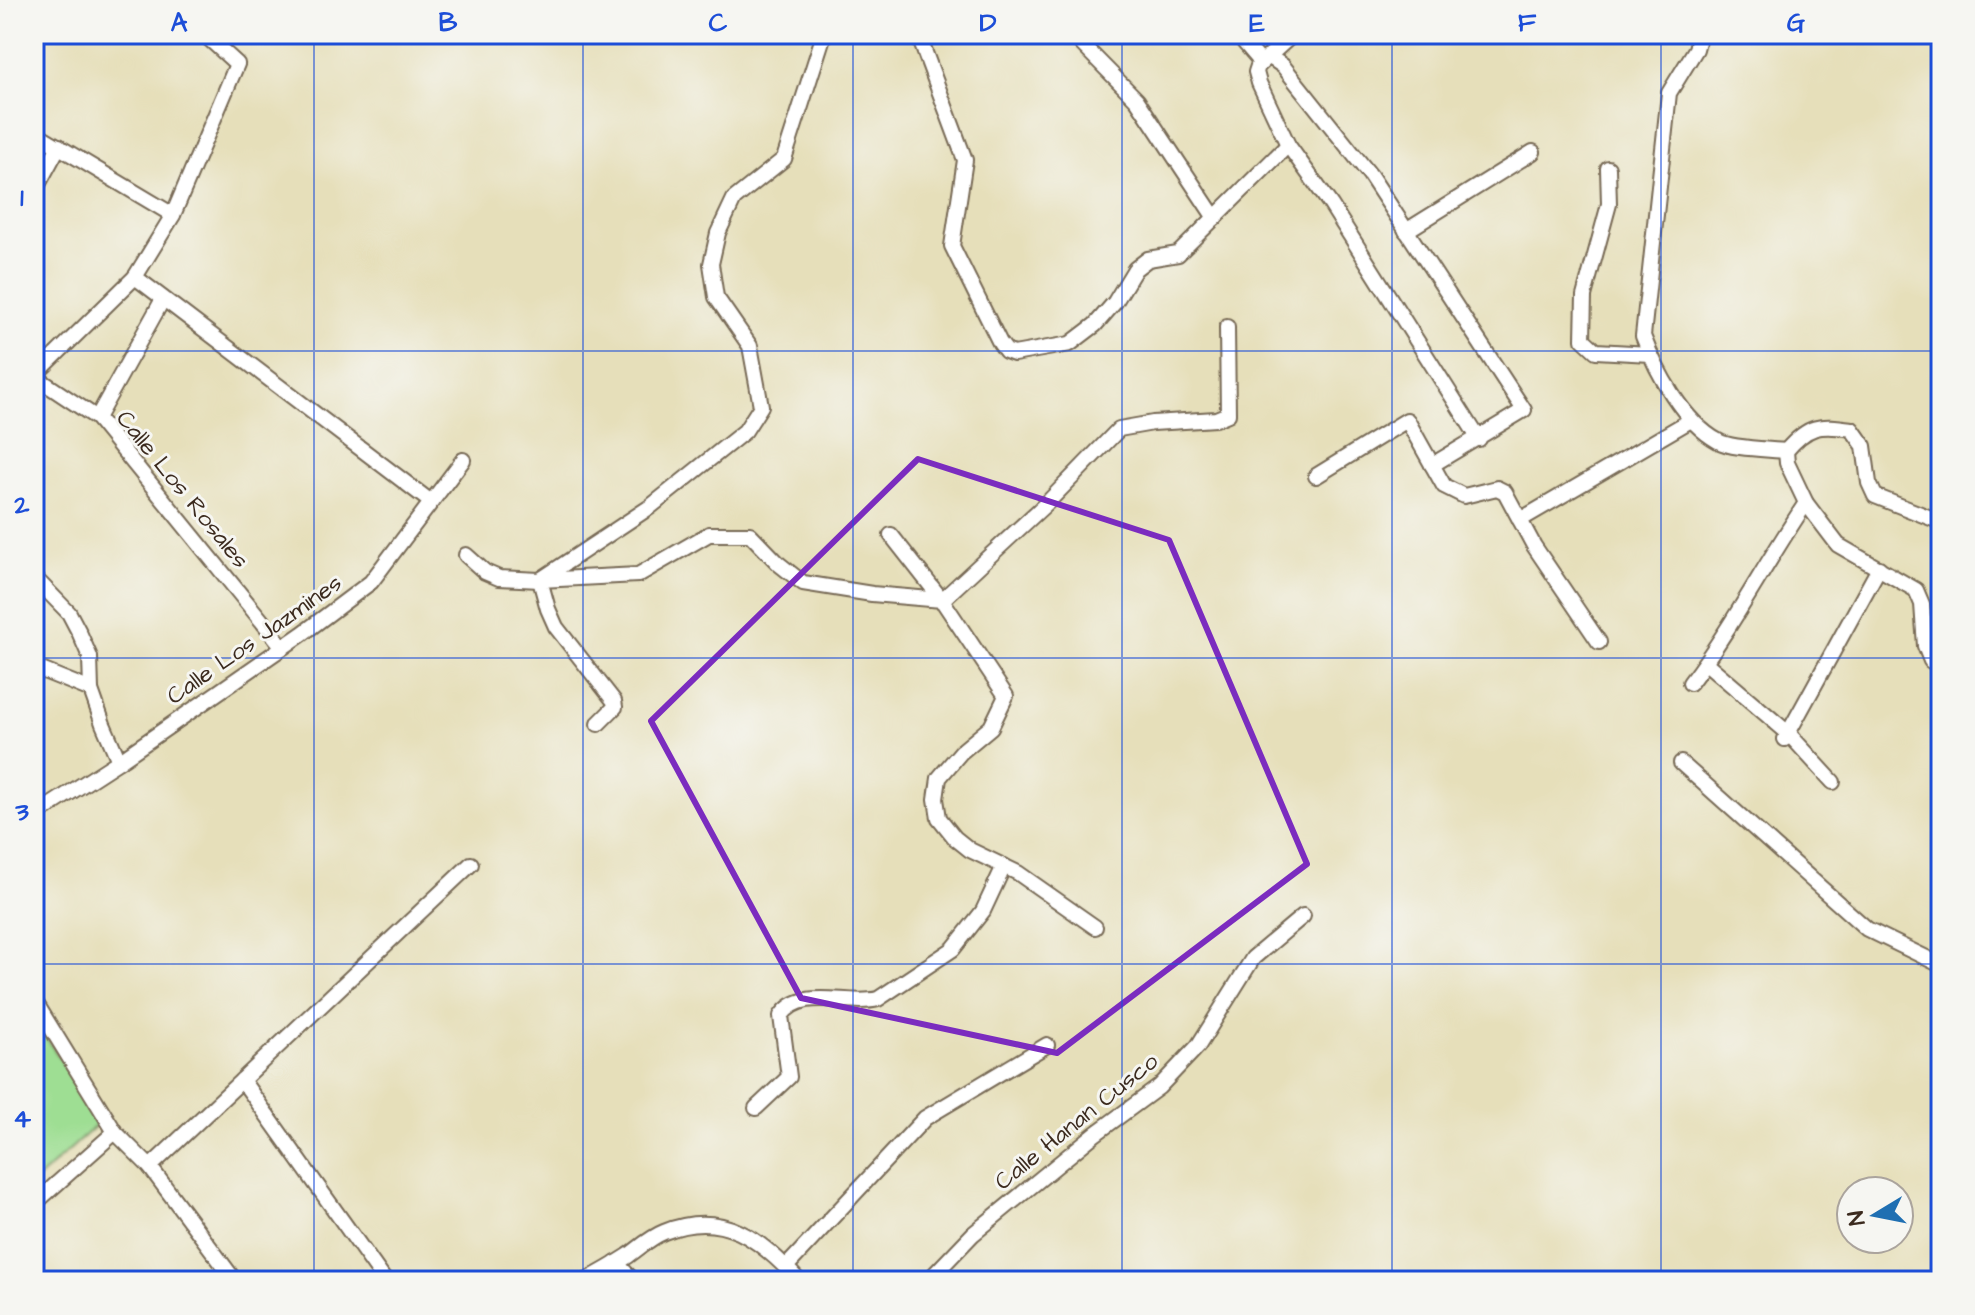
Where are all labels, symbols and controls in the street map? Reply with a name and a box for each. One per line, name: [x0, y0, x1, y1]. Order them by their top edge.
text: A: [171, 5, 188, 41]
text: B: [439, 5, 458, 41]
text: C: [709, 5, 728, 41]
text: D: [980, 5, 997, 41]
text: E: [1249, 5, 1265, 41]
text: F: [1518, 5, 1537, 41]
text: G: [1787, 5, 1805, 41]
text: 1: [20, 180, 24, 216]
street label: Calle Los Rosales: [108, 403, 257, 576]
text: 2: [14, 487, 30, 523]
street label: Calle Los Jazmines: [160, 566, 349, 713]
text: 3: [14, 794, 29, 830]
street label: Calle Hanan Cusco: [988, 1045, 1166, 1198]
text: 4: [13, 1101, 31, 1137]
north arrow: [1835, 1175, 1915, 1255]
text: N: [1840, 1209, 1873, 1228]

